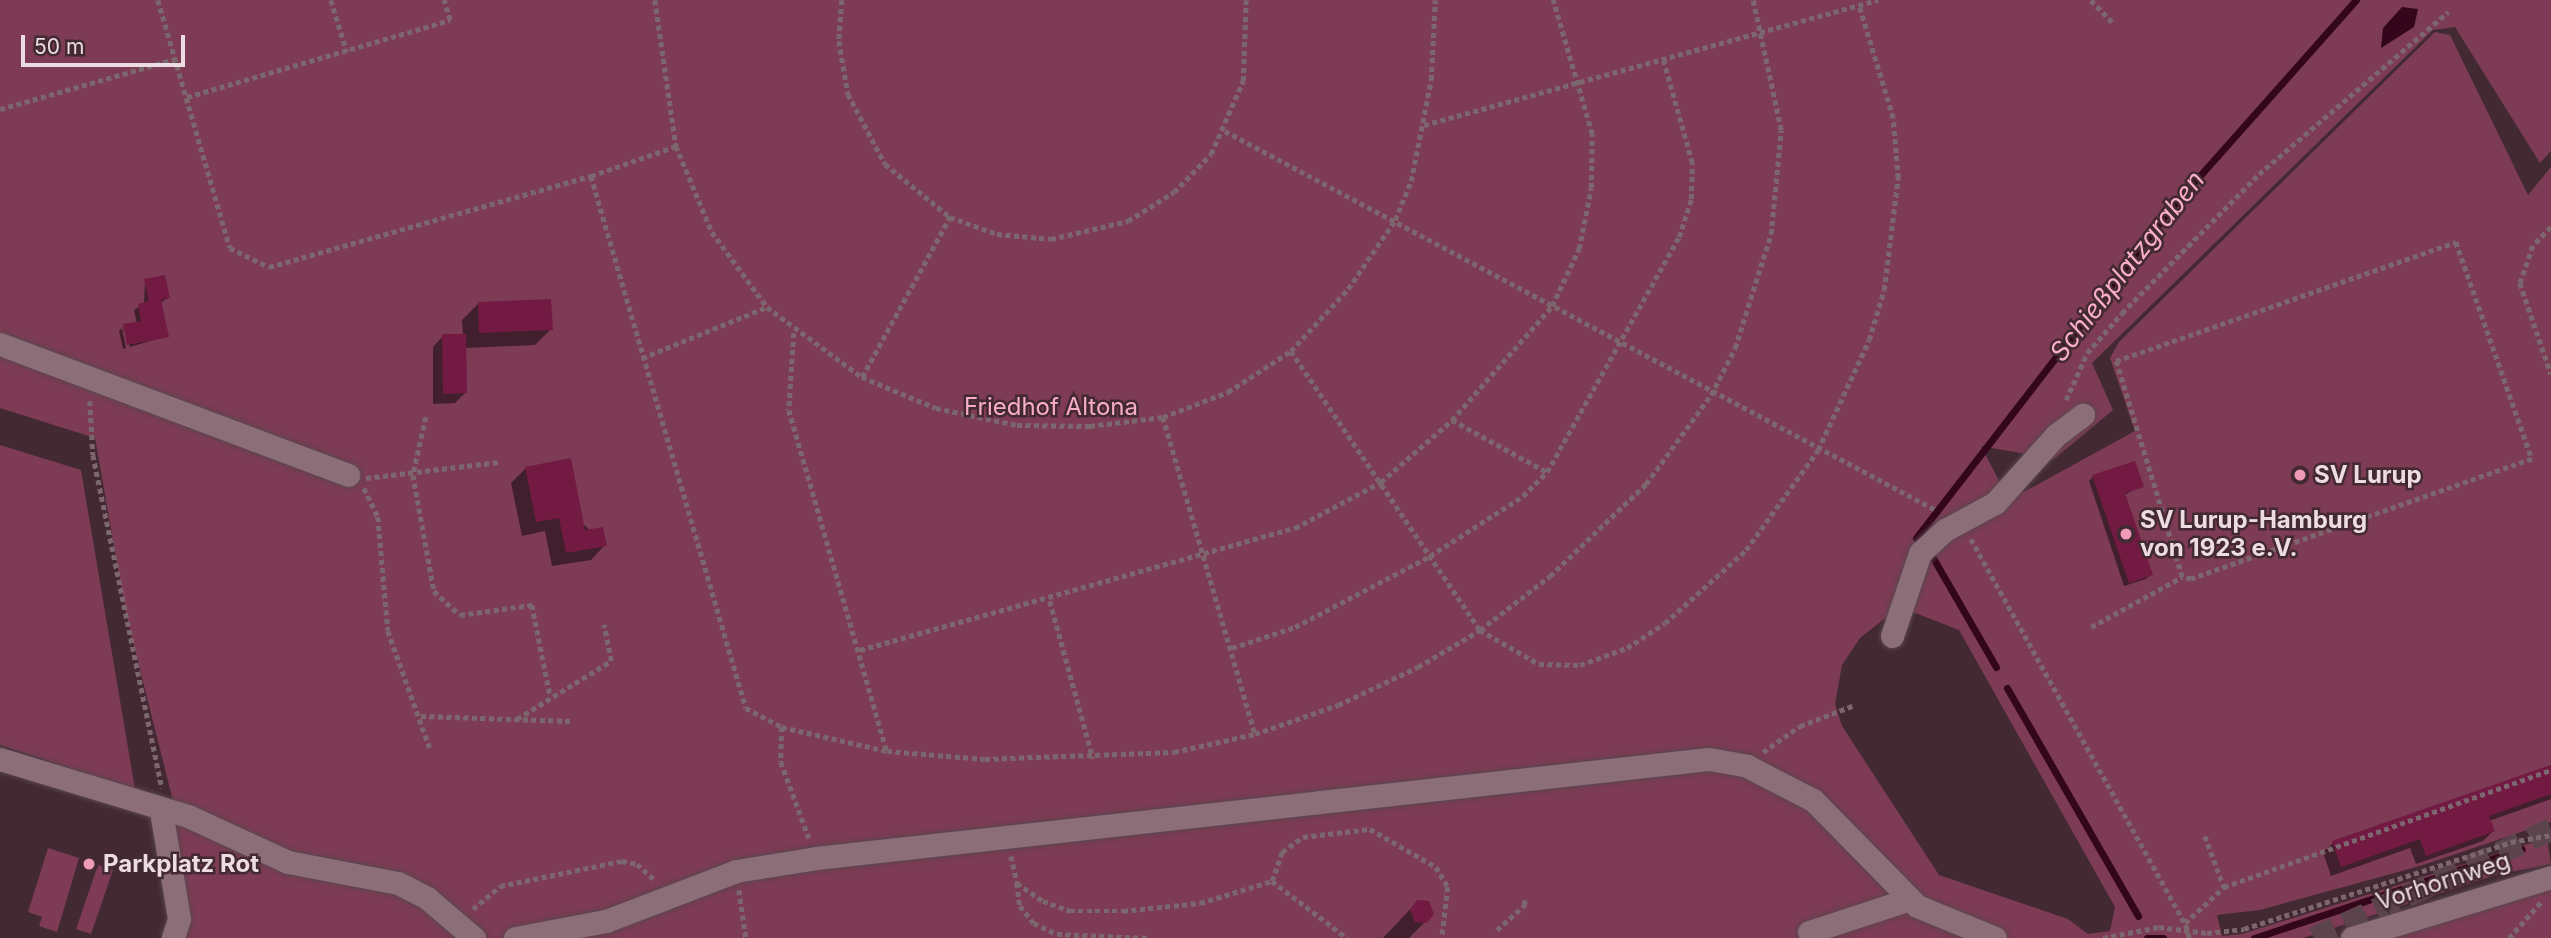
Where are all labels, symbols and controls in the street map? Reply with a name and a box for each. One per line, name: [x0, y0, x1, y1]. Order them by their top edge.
scale bar: [24, 21, 189, 65]
text: 50 m: [34, 34, 84, 59]
water label: Schießplatzgraben: [2043, 165, 2211, 367]
park label: Friedhof Altona: [964, 393, 1138, 421]
place label: SV Lurup: [2314, 461, 2422, 489]
marker: SV Lurup: [2292, 467, 2308, 483]
place label: SV Lurup-Hamburg von 1923 e.V.: [2140, 506, 2367, 562]
marker: SV Lurup-Hamburg von 1923 e.V.: [2118, 526, 2134, 542]
street label: Vorhornweg: [2372, 846, 2514, 916]
place label: Parkplatz Rot: [103, 850, 259, 878]
marker: Parkplatz Rot: [81, 856, 97, 872]

